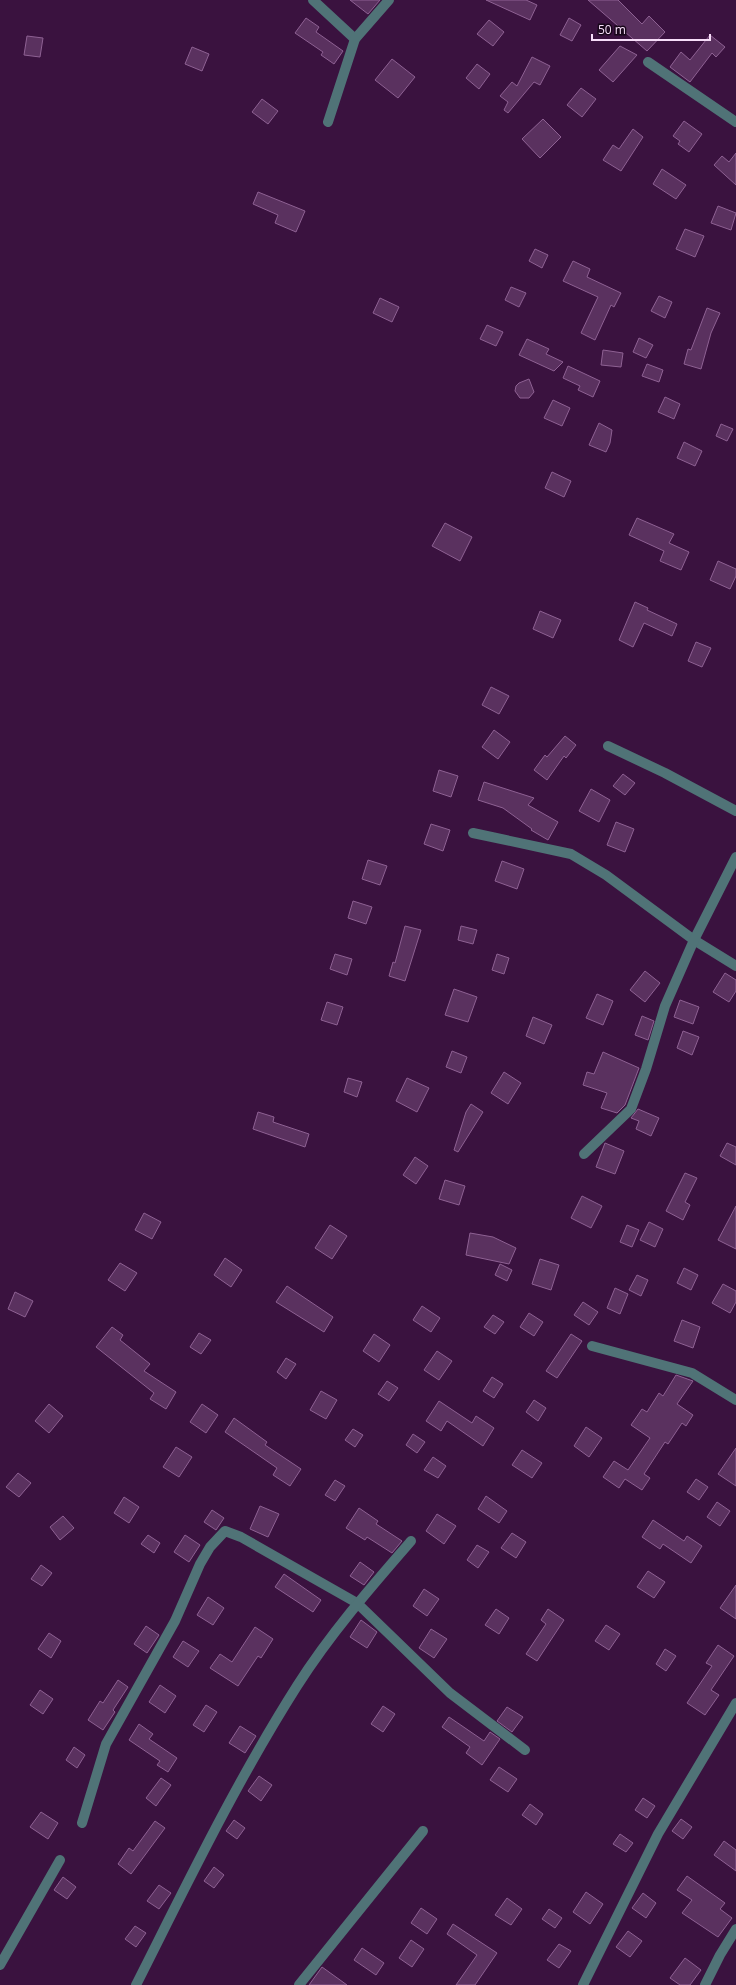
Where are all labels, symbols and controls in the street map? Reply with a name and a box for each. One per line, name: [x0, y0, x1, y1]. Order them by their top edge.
scale bar: [592, 16, 710, 42]
text: 50 m: [598, 21, 626, 38]

